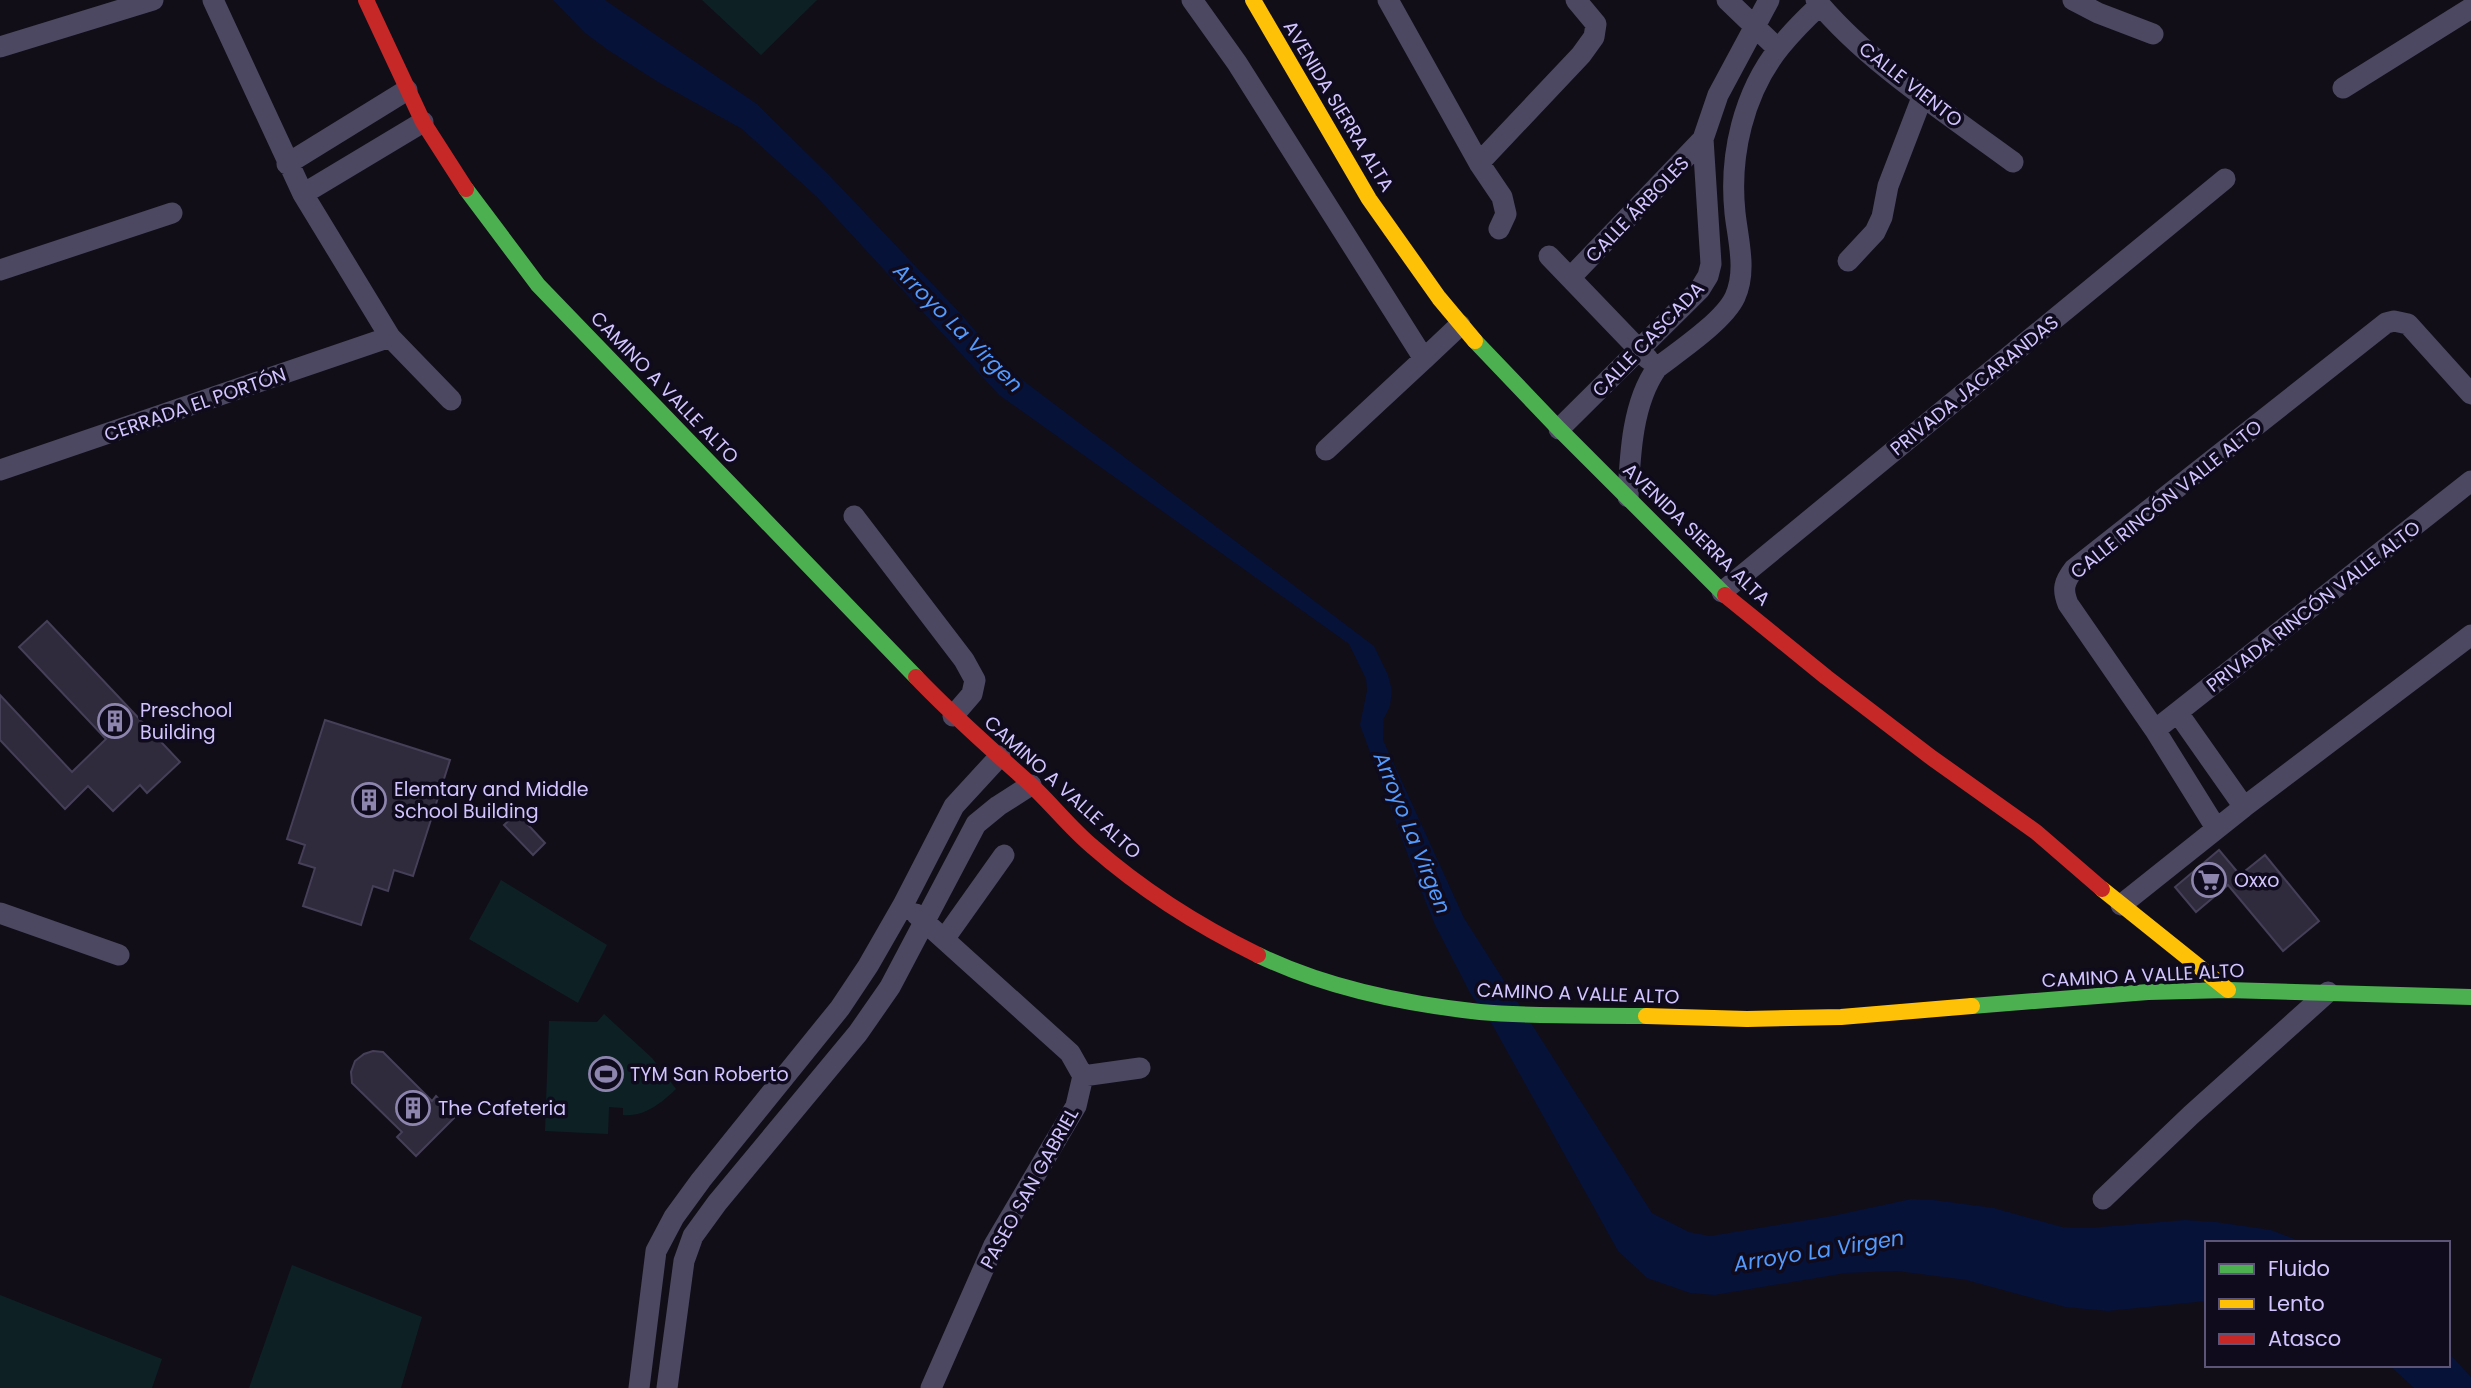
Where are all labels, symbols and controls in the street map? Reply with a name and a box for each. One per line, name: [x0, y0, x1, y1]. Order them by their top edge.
street label: AVENIDA SIERRA ALTA: [1277, 16, 1401, 197]
street label: CALLE VIENTO: [1853, 35, 1968, 133]
street label: CALLE ÁRBOLES: [1579, 150, 1695, 269]
water label: Arroyo La Virgen: [887, 256, 1029, 399]
street label: CALLE CASCADA: [1586, 276, 1711, 403]
street label: CAMINO A VALLE ALTO: [584, 305, 745, 470]
street label: PRIVADA JACARANDAS: [1884, 309, 2064, 462]
street label: CERRADA EL PORTÓN: [101, 361, 290, 448]
street label: CALLE RINCÓN VALLE ALTO: [2065, 414, 2268, 585]
street label: AVENIDA SIERRA ALTA: [1617, 457, 1776, 612]
street label: PRIVADA RINCÓN VALLE ALTO: [2201, 514, 2426, 699]
place label: Preschool Building: [140, 697, 232, 746]
building icon: Preschool Building: [96, 702, 134, 740]
street label: CAMINO A VALLE ALTO: [978, 709, 1147, 865]
water label: Arroyo La Virgen: [1366, 747, 1458, 918]
place label: Elemtary and Middle School Building: [394, 776, 589, 825]
building icon: Elemtary and Middle School Building: [350, 781, 388, 819]
supermarket icon: Oxxo: [2190, 861, 2228, 899]
place label: Oxxo: [2234, 867, 2279, 894]
street label: CAMINO A VALLE ALTO: [2041, 957, 2245, 994]
street label: CAMINO A VALLE ALTO: [1476, 976, 1680, 1011]
sports icon: TYM San Roberto: [587, 1055, 625, 1093]
place label: TYM San Roberto: [630, 1061, 789, 1088]
building icon: The Cafeteria: [394, 1089, 432, 1127]
place label: The Cafeteria: [438, 1095, 566, 1122]
street label: PASEO SAN GABRIEL: [974, 1103, 1085, 1274]
water label: Arroyo La Virgen: [1731, 1223, 1906, 1278]
legend: [2205, 1241, 2450, 1367]
text: Fluido: [2268, 1254, 2330, 1283]
text: Lento: [2268, 1289, 2325, 1318]
text: Atasco: [2268, 1324, 2341, 1353]

